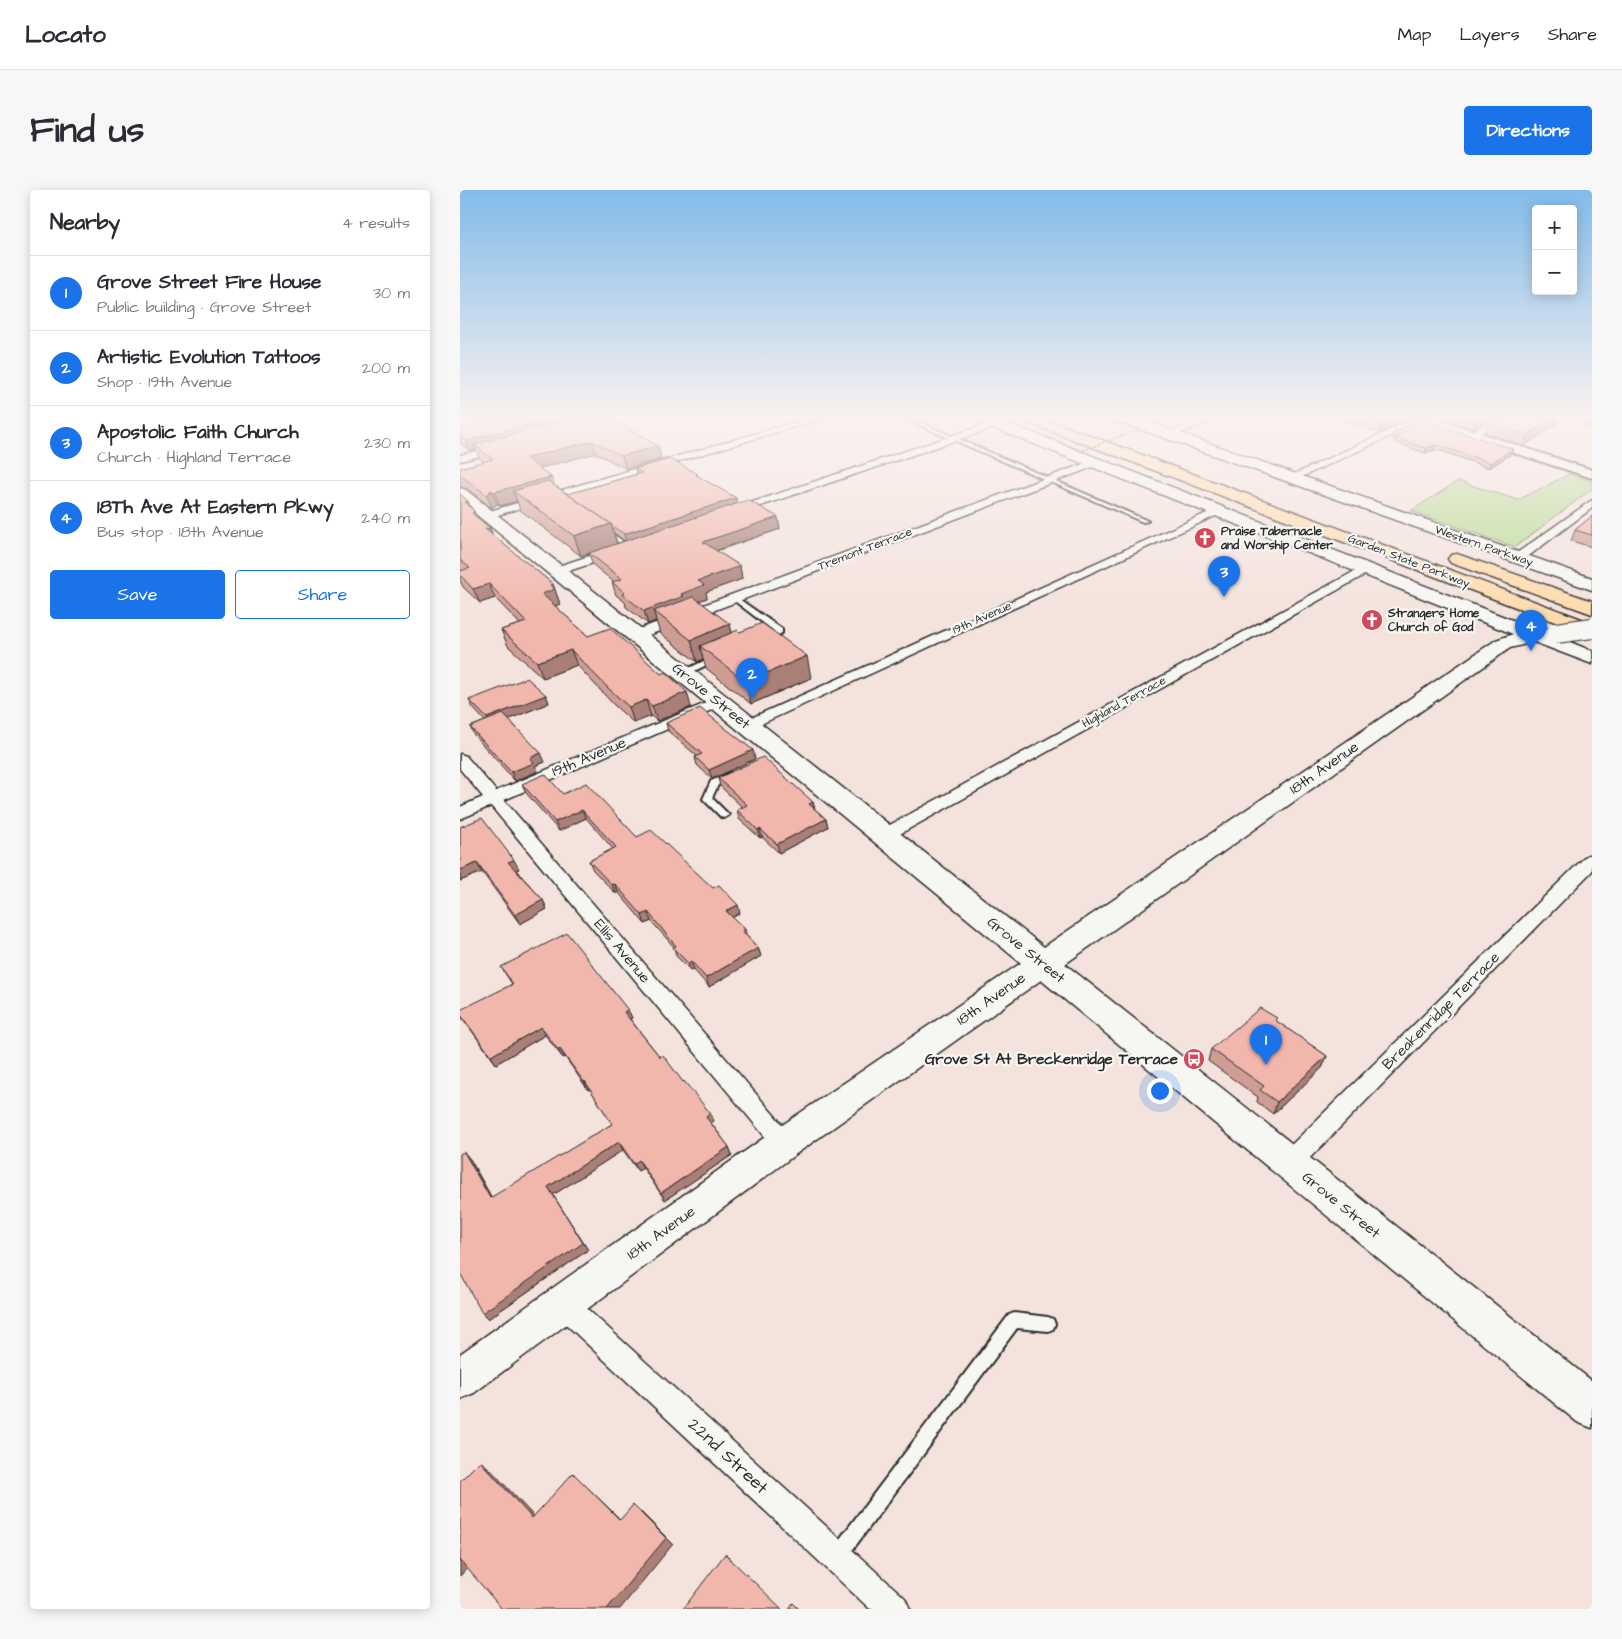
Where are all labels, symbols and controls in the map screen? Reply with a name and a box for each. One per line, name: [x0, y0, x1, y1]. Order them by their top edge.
text: Locato: [25, 18, 106, 52]
text: Map: [1397, 22, 1431, 47]
text: Layers: [1459, 22, 1520, 47]
text: Share: [1548, 22, 1597, 47]
text: Find us: [30, 106, 144, 155]
button: Directions: [1464, 106, 1592, 155]
map controls: [1532, 205, 1577, 295]
button: +: [1532, 205, 1577, 250]
text: Nearby: [50, 208, 120, 237]
text: 4 results: [342, 212, 410, 234]
button: −: [1532, 250, 1577, 295]
text: Grove Street Fire House: [97, 269, 321, 296]
text: 1: [65, 282, 67, 304]
text: 30 m: [373, 282, 410, 304]
text: Public building · Grove Street: [97, 296, 311, 318]
text: Artistic Evolution Tattoos: [97, 344, 321, 371]
text: 2: [61, 357, 71, 379]
text: 200 m: [362, 357, 410, 379]
text: Shop · 19th Avenue: [97, 371, 232, 393]
text: Apostolic Faith Church: [97, 419, 299, 446]
text: 3: [62, 432, 70, 454]
text: 230 m: [364, 432, 410, 454]
text: Church · Highland Terrace: [97, 446, 291, 468]
text: 18Th Ave At Eastern Pkwy: [97, 494, 334, 521]
text: 4: [61, 507, 71, 529]
text: 240 m: [361, 507, 410, 529]
text: Bus stop · 18th Avenue: [97, 521, 264, 543]
street label: Western Parkway: [1432, 521, 1536, 572]
street label: Tremont Terrace: [815, 523, 915, 575]
place label: Praise Tabernacle and Worship Center: [1220, 523, 1333, 555]
church icon: Praise Tabernacle and Worship Center: [1193, 526, 1217, 550]
street label: Garden State Parkway: [1345, 530, 1473, 593]
pin: 3: [1208, 556, 1240, 597]
button: Save: [50, 570, 225, 619]
button: Share: [235, 570, 410, 619]
street label: 19th Avenue: [950, 597, 1015, 639]
place label: Strangers Home Church of God: [1387, 605, 1480, 636]
church icon: Strangers Home Church of God: [1360, 608, 1384, 632]
pin: 4: [1515, 610, 1547, 651]
street label: Grove Street: [667, 658, 755, 734]
pin: 2: [736, 658, 768, 699]
street label: Highland Terrace: [1079, 672, 1170, 733]
street label: 19th Avenue: [549, 732, 629, 782]
street label: 18th Avenue: [1285, 736, 1363, 800]
street label: Grove Street: [982, 912, 1070, 988]
street label: Ellis Avenue: [589, 914, 655, 988]
street label: Breakenridge Terrace: [1377, 947, 1505, 1075]
street label: 18th Avenue: [952, 967, 1030, 1031]
pin: 1: [1250, 1024, 1282, 1065]
bus stop icon: Grove St At Breckenridge Terrace: [1182, 1047, 1206, 1071]
place label: Grove St At Breckenridge Terrace: [925, 1049, 1178, 1072]
your location: [1147, 1078, 1173, 1104]
street label: Grove Street: [1297, 1167, 1385, 1243]
street label: 18th Avenue: [623, 1201, 699, 1265]
street label: 22nd Street: [682, 1412, 774, 1500]

